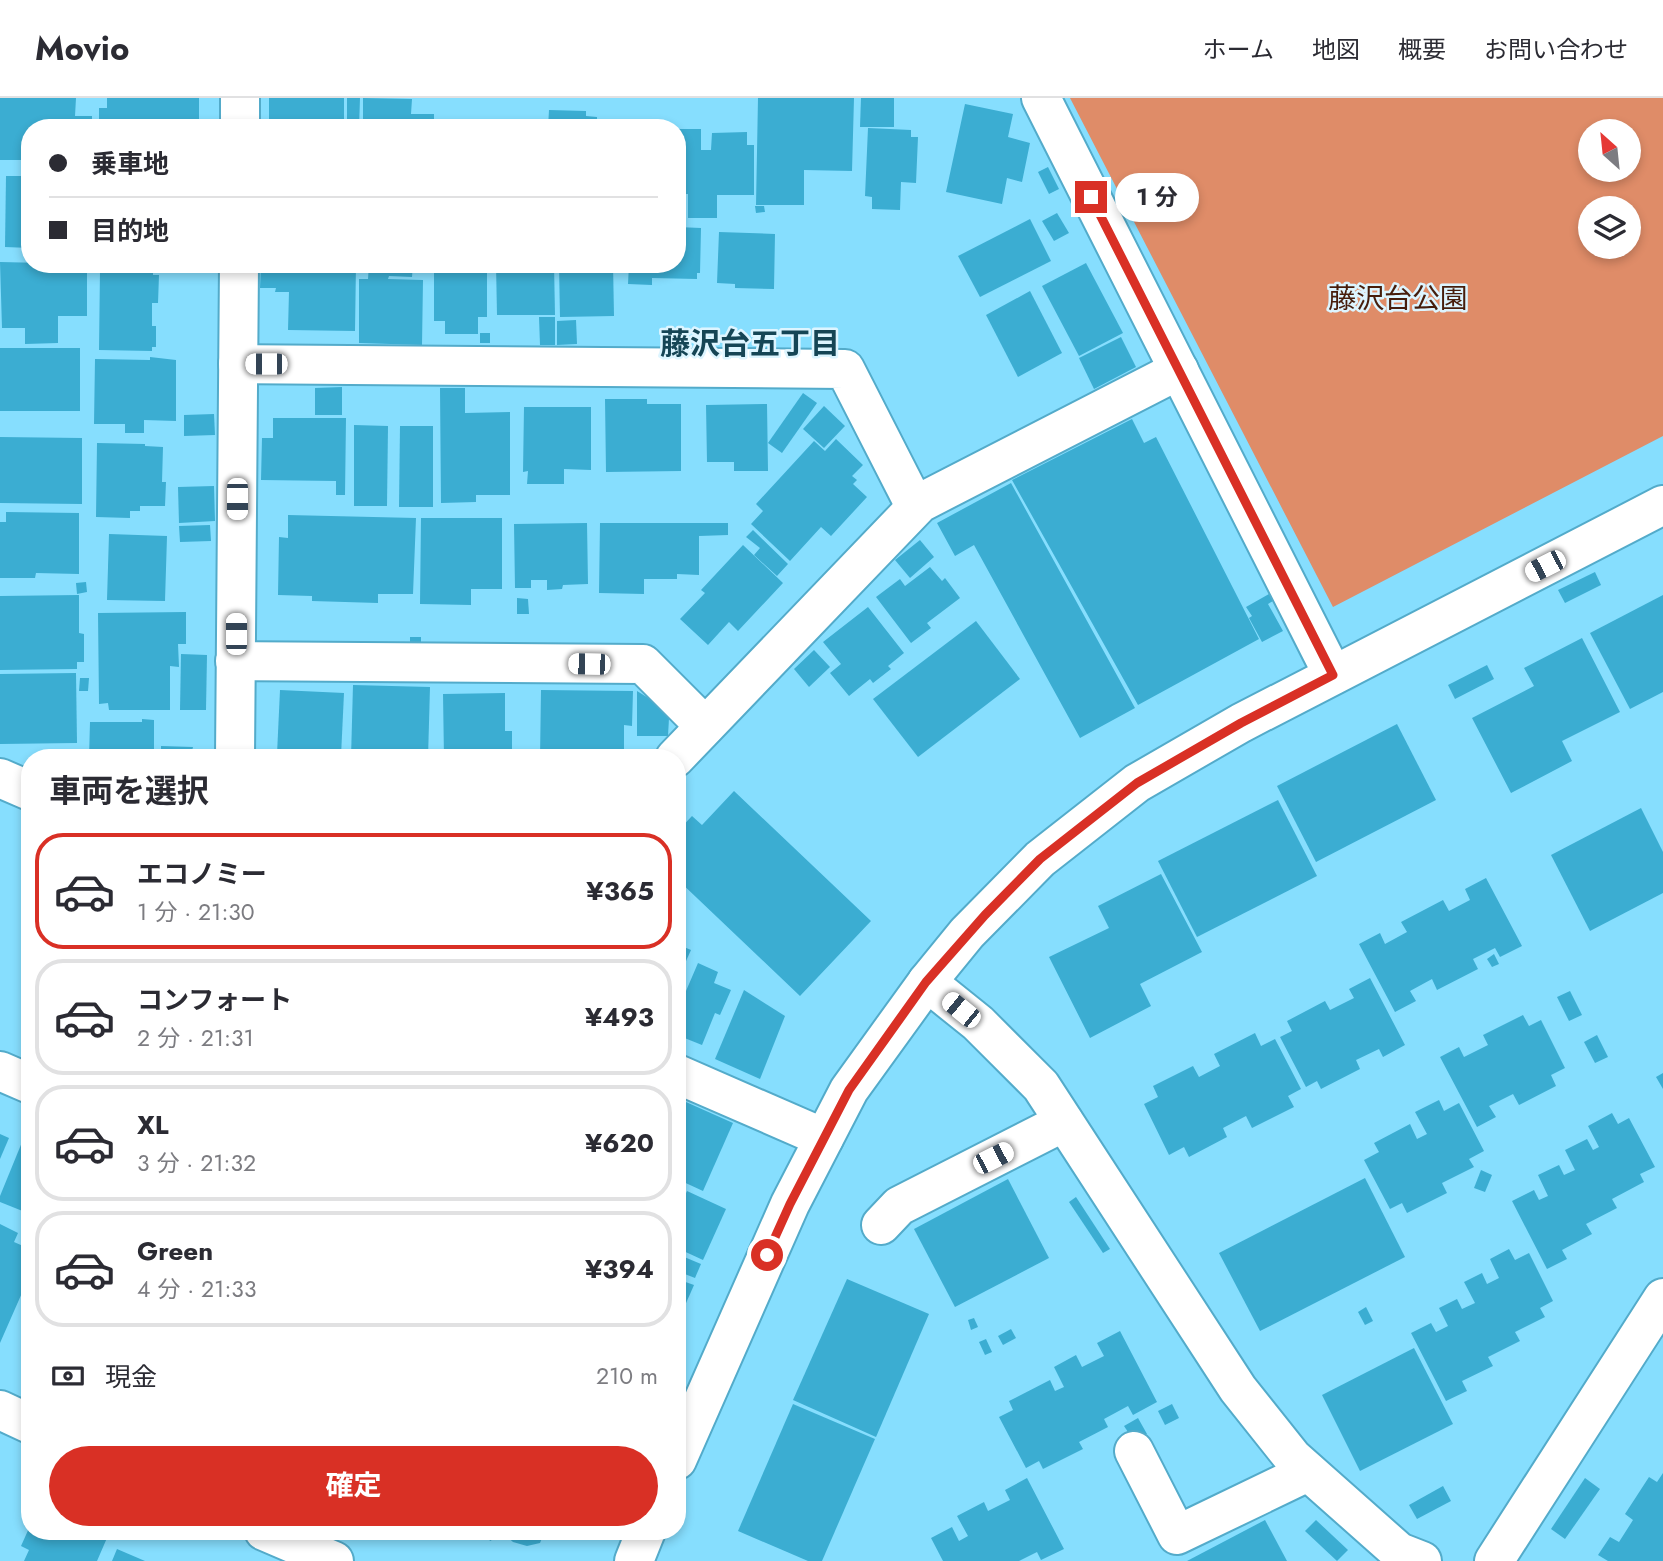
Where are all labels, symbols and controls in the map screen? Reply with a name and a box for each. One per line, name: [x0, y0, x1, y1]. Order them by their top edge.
text: Movio: [35, 25, 129, 72]
text: ホーム: [1203, 32, 1274, 67]
text: 地図: [1312, 32, 1360, 67]
text: 概要: [1398, 32, 1446, 67]
text: お問い合わせ: [1484, 32, 1628, 67]
north arrow: [1578, 119, 1642, 182]
map controls: [1578, 119, 1641, 259]
text: 乗車地: [91, 145, 169, 183]
callout: 1 分: [1116, 172, 1200, 222]
text: 1 分: [1136, 180, 1178, 214]
route end: [1075, 181, 1107, 213]
button: layers: [1578, 196, 1641, 259]
text: 目的地: [91, 212, 169, 250]
park label: 藤沢台公園: [1328, 278, 1468, 319]
district label: 藤沢台五丁目: [660, 322, 840, 365]
car: [246, 354, 288, 375]
car: [227, 478, 248, 520]
car: [1522, 547, 1569, 585]
car: [226, 613, 247, 655]
car: [568, 653, 611, 675]
text: 車両を選択: [49, 768, 209, 814]
text: エコノミー: [137, 855, 267, 893]
icon: car: [53, 860, 116, 923]
text: ¥365: [586, 872, 654, 910]
text: 1 分 · 21:30: [137, 895, 255, 929]
text: コンフォート: [137, 981, 292, 1019]
icon: car: [53, 986, 116, 1049]
car: [939, 989, 984, 1031]
text: ¥493: [585, 998, 654, 1036]
text: 2 分 · 21:31: [137, 1021, 254, 1055]
text: XL: [137, 1106, 169, 1144]
icon: car: [53, 1112, 116, 1175]
text: ¥620: [585, 1124, 654, 1162]
car: [970, 1139, 1017, 1177]
text: 3 分 · 21:32: [137, 1146, 256, 1180]
text: Green: [137, 1232, 213, 1270]
icon: car: [53, 1238, 116, 1301]
route start: [751, 1239, 783, 1271]
text: ¥394: [585, 1250, 654, 1288]
text: 4 分 · 21:33: [137, 1272, 256, 1306]
icon: cash: [49, 1357, 87, 1395]
text: 現金: [105, 1358, 157, 1396]
text: 210 m: [596, 1359, 658, 1393]
button: 確定: [49, 1446, 658, 1526]

